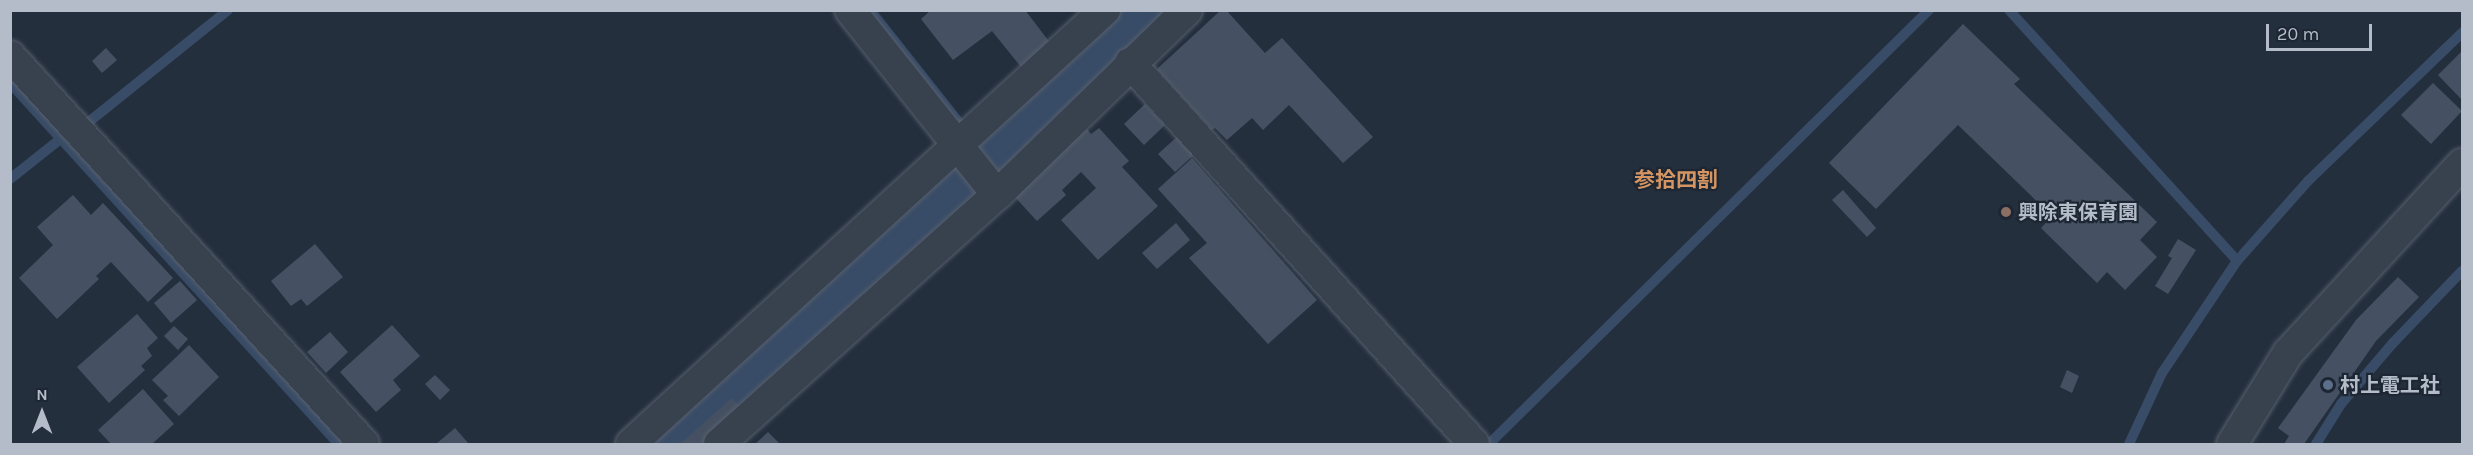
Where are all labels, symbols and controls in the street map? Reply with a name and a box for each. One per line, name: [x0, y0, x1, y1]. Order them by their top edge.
scale bar: [2269, 12, 2376, 50]
text: 20 m: [2277, 23, 2319, 45]
district label: 参拾四割: [1634, 167, 1718, 193]
place label: 興除東保育園: [2018, 200, 2138, 224]
marker: 興除東保育園: [1999, 205, 2013, 219]
place label: 村上電工社: [2340, 373, 2440, 397]
marker: 村上電工社: [2321, 378, 2335, 392]
north arrow: [12, 383, 72, 443]
text: N: [36, 385, 48, 404]

